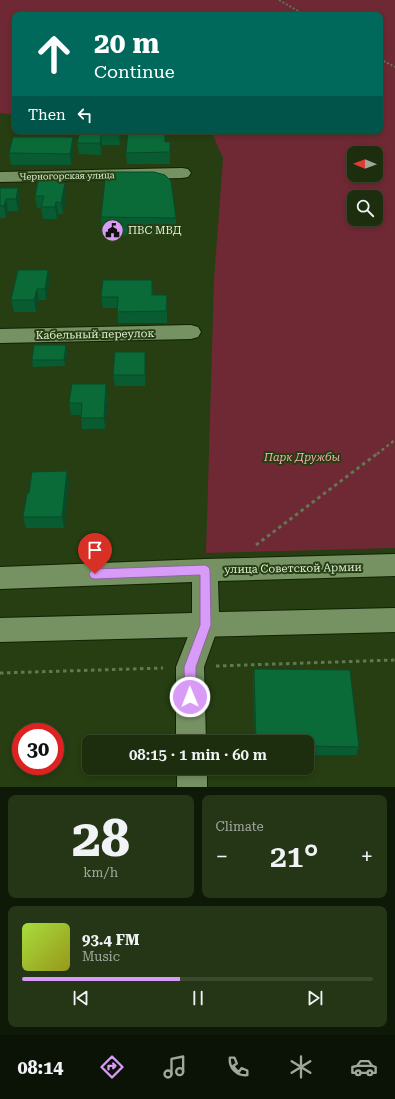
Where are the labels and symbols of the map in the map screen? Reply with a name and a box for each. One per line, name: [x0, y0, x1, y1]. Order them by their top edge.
north arrow: [347, 146, 383, 182]
street label: Черногорская улица: [19, 170, 115, 182]
public building icon: ПВС МВД: [100, 217, 126, 243]
place label: ПВС МВД: [128, 224, 182, 237]
street label: Кабельный переулок: [36, 327, 155, 342]
park label: Парк Дружбы: [263, 451, 341, 464]
pin: [78, 533, 112, 574]
street label: улица Советской Армии: [224, 561, 362, 576]
position arrow: [169, 676, 211, 718]
speed limit sign: 30: [12, 723, 64, 775]

